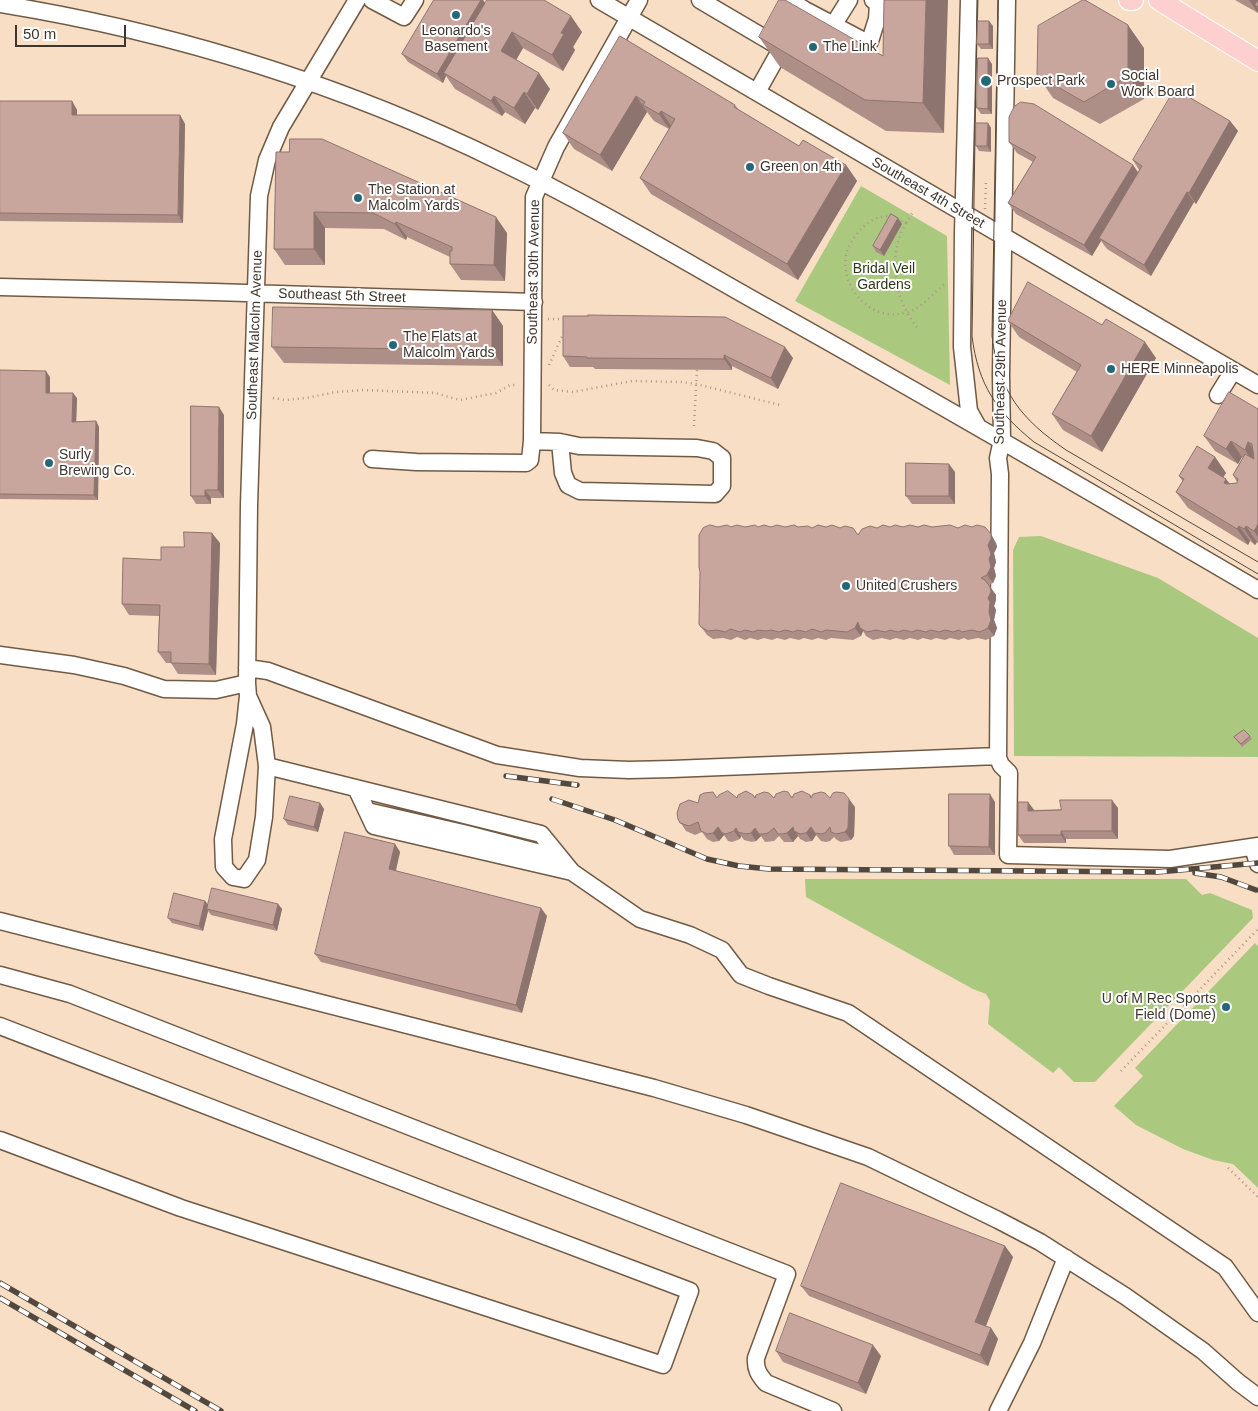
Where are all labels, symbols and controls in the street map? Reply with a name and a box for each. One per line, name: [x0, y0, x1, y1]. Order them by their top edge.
marker: Leonardo's Basement: [450, 9, 462, 21]
scale bar: [18, 15, 129, 47]
place label: Leonardo's Basement: [422, 23, 490, 56]
text: 50 m: [23, 25, 56, 42]
place label: The Link: [823, 39, 877, 55]
marker: The Link: [807, 41, 819, 53]
place label: Social Work Board: [1121, 68, 1195, 100]
place label: Prospect Park: [997, 73, 1085, 89]
marker: Prospect Park: [979, 74, 993, 88]
marker: Social Work Board: [1105, 78, 1117, 90]
street label: Southeast 4th Street: [869, 154, 987, 232]
place label: Green on 4th: [760, 159, 842, 175]
marker: Green on 4th: [744, 161, 756, 173]
place label: The Station at Malcolm Yards: [368, 182, 460, 214]
marker: The Station at Malcolm Yards: [352, 192, 364, 204]
street label: Southeast 30th Avenue: [524, 199, 544, 345]
street label: Southeast Malcolm Avenue: [244, 250, 266, 420]
park label: Bridal Veil Gardens: [853, 261, 915, 294]
street label: Southeast 5th Street: [278, 285, 406, 307]
street label: Southeast 29th Avenue: [991, 299, 1011, 445]
place label: The Flats at Malcolm Yards: [403, 329, 495, 362]
marker: The Flats at Malcolm Yards: [387, 339, 399, 351]
place label: HERE Minneapolis: [1121, 361, 1238, 377]
marker: HERE Minneapolis: [1105, 363, 1117, 375]
place label: Surly Brewing Co.: [59, 447, 135, 480]
marker: Surly Brewing Co.: [43, 457, 55, 469]
place label: United Crushers: [856, 578, 957, 594]
marker: United Crushers: [840, 580, 852, 592]
place label: U of M Rec Sports Field (Dome): [1102, 991, 1216, 1024]
marker: U of M Rec Sports Field (Dome): [1220, 1001, 1232, 1013]

